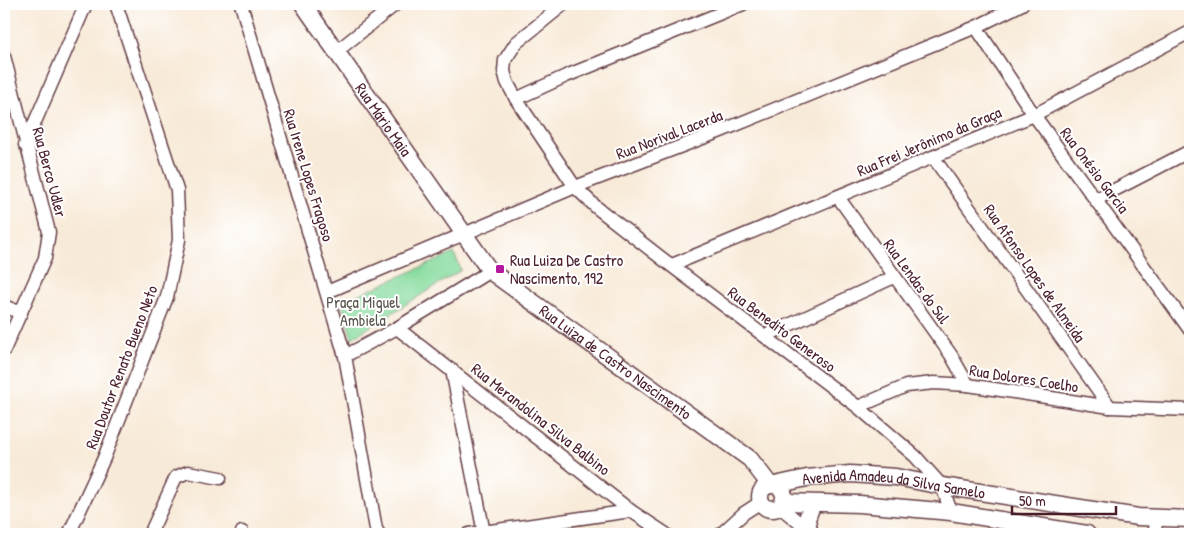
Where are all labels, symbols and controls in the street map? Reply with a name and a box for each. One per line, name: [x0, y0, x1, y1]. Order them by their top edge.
street label: Rua Mário Maia: [350, 78, 417, 161]
street label: Rua Frei Jerônimo da Graça: [853, 101, 1005, 181]
street label: Rua Norival Lacerda: [613, 104, 725, 164]
street label: Rua Irene Lopes Fragoso: [278, 106, 340, 244]
street label: Rua Onésio Garcia: [1055, 123, 1135, 217]
street label: Rua Berco Udler: [27, 125, 73, 219]
street label: Rua Afonso Lopes de Almeida: [979, 199, 1091, 347]
street label: Rua Lendas do Sul: [879, 234, 956, 328]
place label: Rua Luiza De Castro Nascimento, 192: [510, 249, 624, 289]
marker: Rua Luiza De Castro Nascimento, 192: [494, 263, 506, 275]
street label: Rua Doutor Renato Bueno Neto: [80, 281, 163, 452]
street label: Rua Benedito Generoso: [723, 281, 841, 377]
park label: Praça Miguel Ambiela: [326, 291, 401, 331]
street label: Rua Luiza de Castro Nascimento: [535, 299, 697, 425]
street label: Rua Merandolina Silva Balbino: [467, 358, 616, 481]
street label: Rua Dolores Coelho: [968, 359, 1080, 398]
street label: Avenida Amadeu da Silva Samelo: [800, 463, 987, 504]
scale bar: [1012, 483, 1115, 515]
text: 50 m: [1019, 490, 1046, 511]

